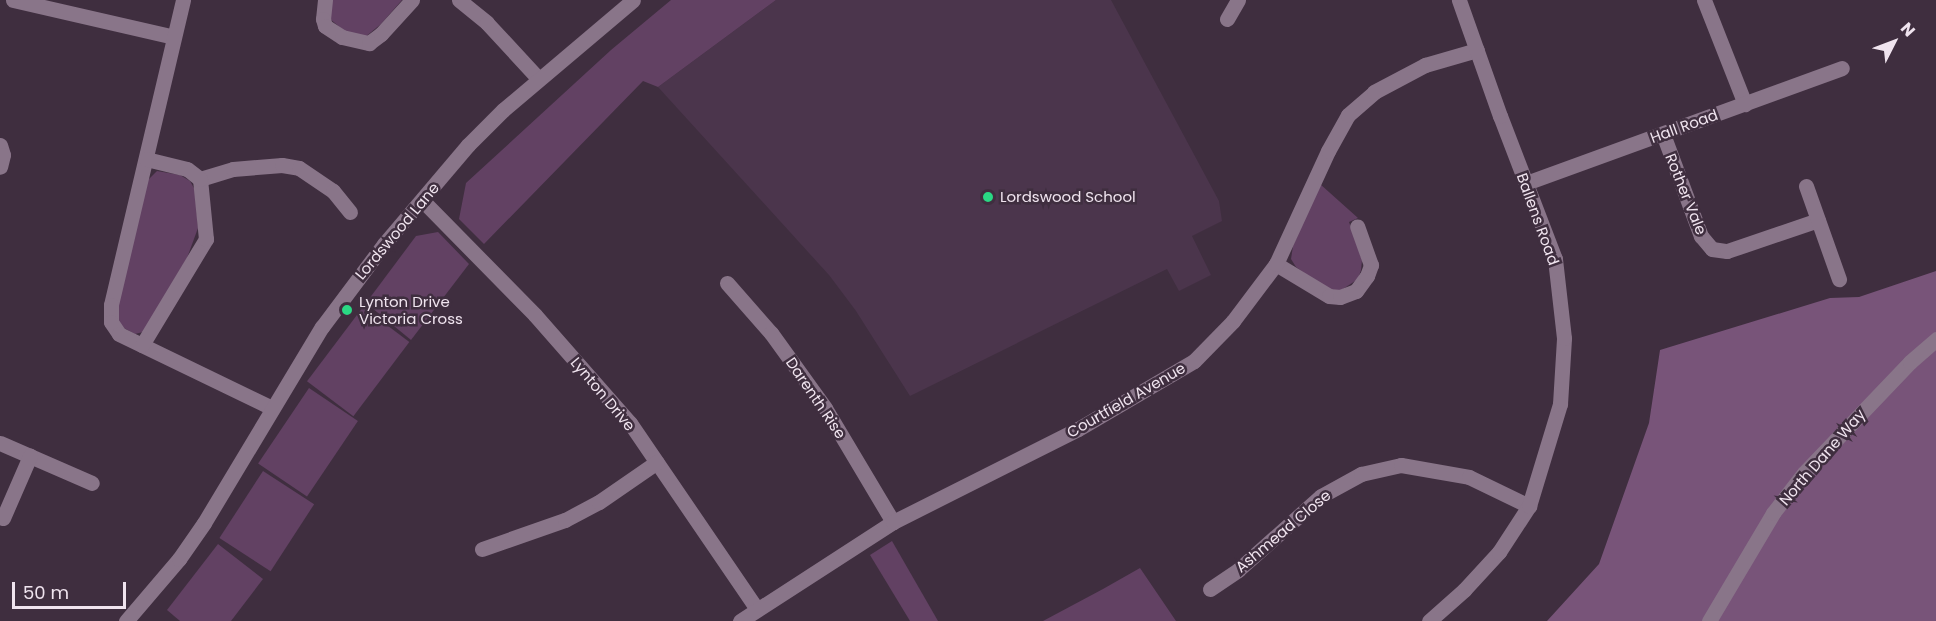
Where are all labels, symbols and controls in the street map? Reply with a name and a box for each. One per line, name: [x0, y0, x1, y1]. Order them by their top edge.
north arrow: [1864, 12, 1924, 72]
text: N: [1895, 17, 1920, 42]
street label: Hall Road: [1648, 105, 1720, 147]
street label: Rother Vale: [1662, 151, 1710, 237]
street label: Ballens Road: [1513, 171, 1563, 267]
street label: Lordswood Lane: [351, 179, 443, 283]
place label: Lordswood School: [1000, 188, 1136, 206]
marker: Lordswood School: [981, 190, 995, 204]
place label: Lynton Drive Victoria Cross: [359, 292, 463, 327]
marker: Lynton Drive Victoria Cross: [340, 303, 354, 317]
street label: Lynton Drive: [567, 353, 639, 435]
street label: Darenth Rise: [782, 354, 850, 442]
street label: Courtfield Avenue: [1064, 359, 1188, 441]
street label: North Dane Way: [1775, 405, 1869, 509]
street label: Ashmead Close: [1232, 486, 1334, 576]
scale bar: [15, 570, 129, 608]
text: 50 m: [23, 580, 69, 605]

